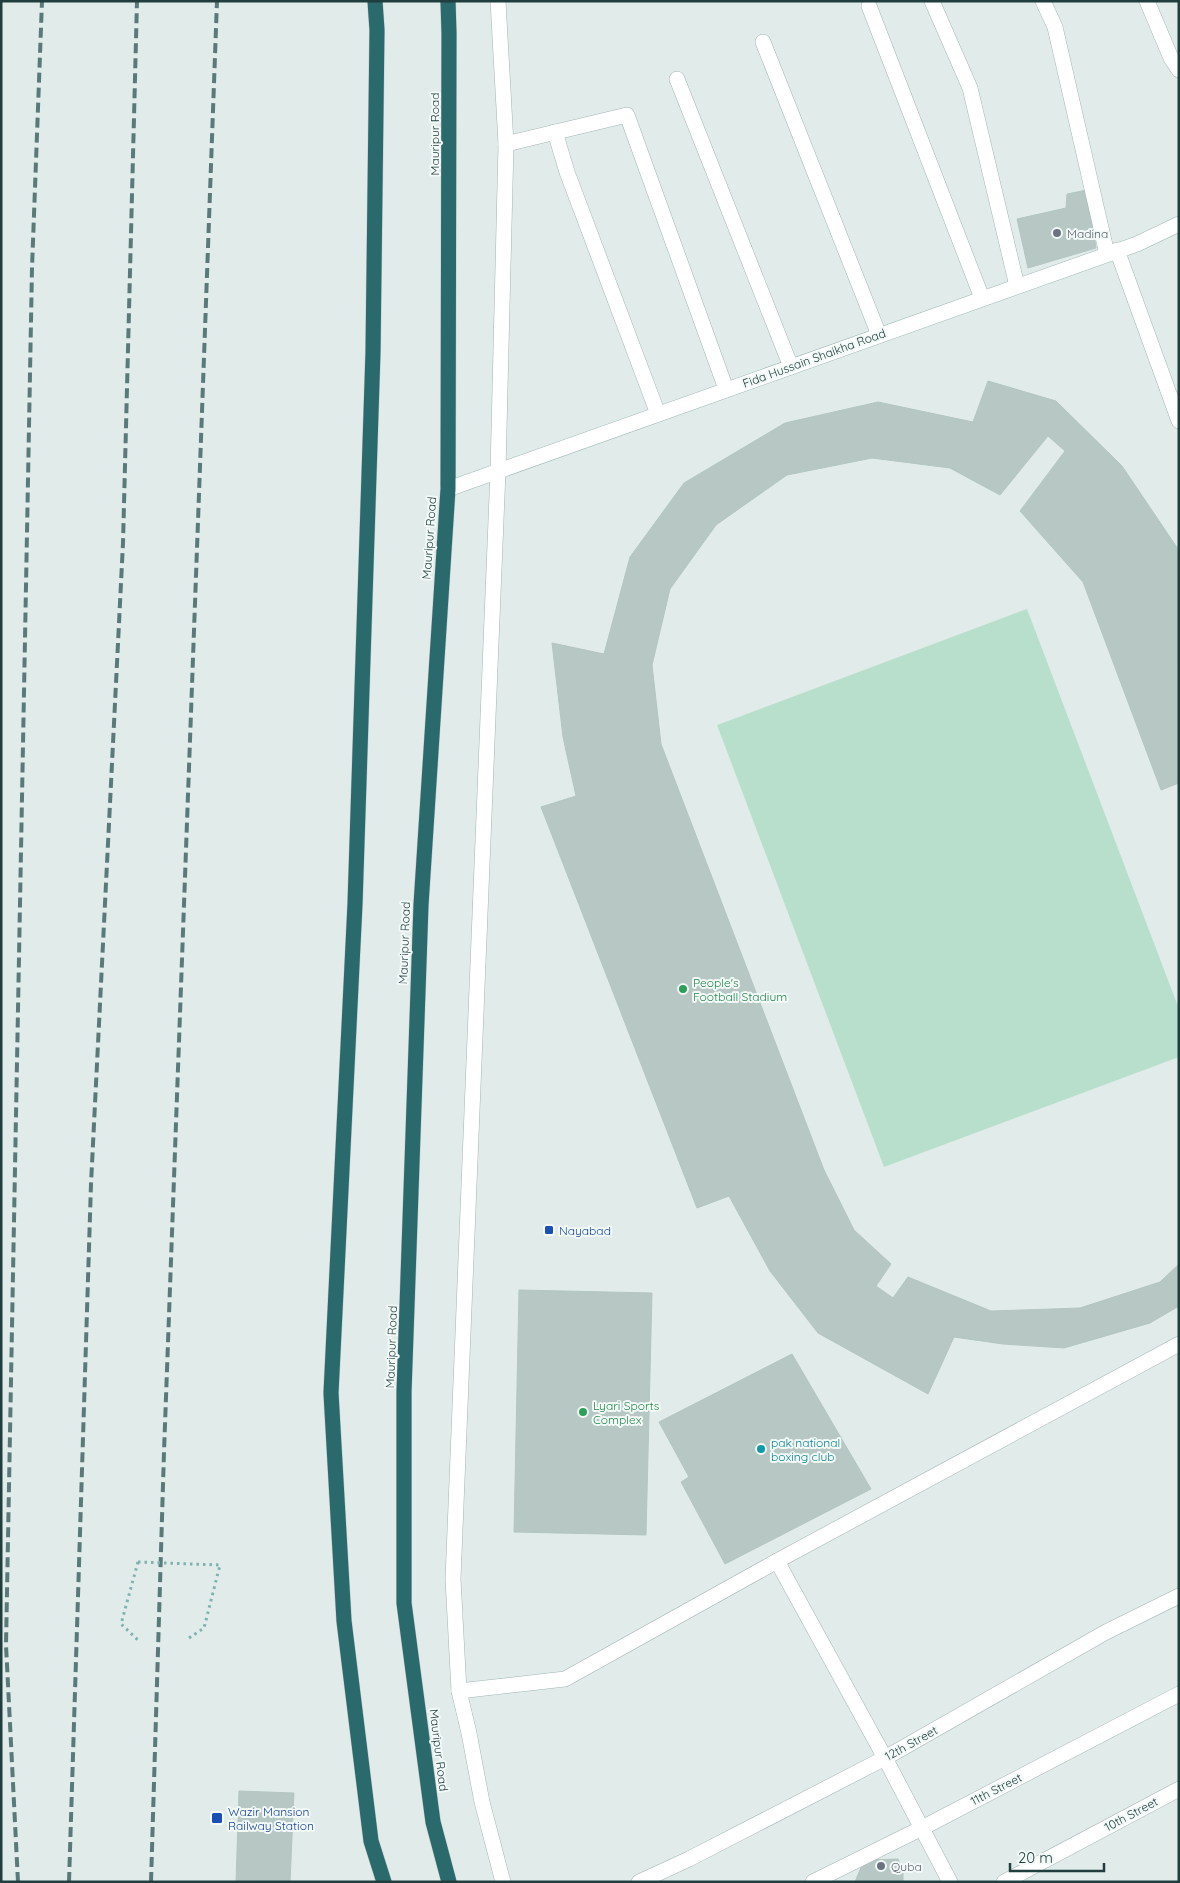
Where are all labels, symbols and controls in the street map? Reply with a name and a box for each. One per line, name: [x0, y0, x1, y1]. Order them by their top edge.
street label: Mauripur Road: [427, 93, 442, 175]
place label: Madina: [1067, 226, 1108, 241]
marker: Madina: [1051, 227, 1063, 239]
street label: Fida Hussain Shaikha Road: [741, 325, 887, 391]
street label: Mauripur Road: [419, 496, 439, 580]
street label: Mauripur Road: [395, 901, 413, 985]
place label: People's Football Stadium: [693, 975, 787, 1004]
marker: People's Football Stadium: [677, 983, 689, 995]
place label: Nayabad: [559, 1223, 611, 1238]
marker: Nayabad: [543, 1224, 555, 1236]
street label: Mauripur Road: [382, 1305, 400, 1389]
place label: Lyari Sports Complex: [593, 1398, 660, 1427]
marker: Lyari Sports Complex: [577, 1406, 589, 1418]
place label: pak national boxing club: [771, 1435, 840, 1464]
marker: pak national boxing club: [755, 1443, 767, 1455]
street label: Mauripur Road: [427, 1708, 451, 1792]
street label: 12th Street: [882, 1722, 940, 1764]
street label: 11th Street: [968, 1770, 1024, 1808]
street label: 10th Street: [1102, 1794, 1160, 1834]
place label: Wazir Mansion Railway Station: [228, 1804, 314, 1833]
marker: Wazir Mansion Railway Station: [210, 1811, 224, 1825]
scale bar: [1010, 1840, 1104, 1872]
text: 20 m: [1018, 1848, 1053, 1867]
place label: Quba: [891, 1859, 922, 1874]
marker: Quba: [875, 1860, 887, 1872]

